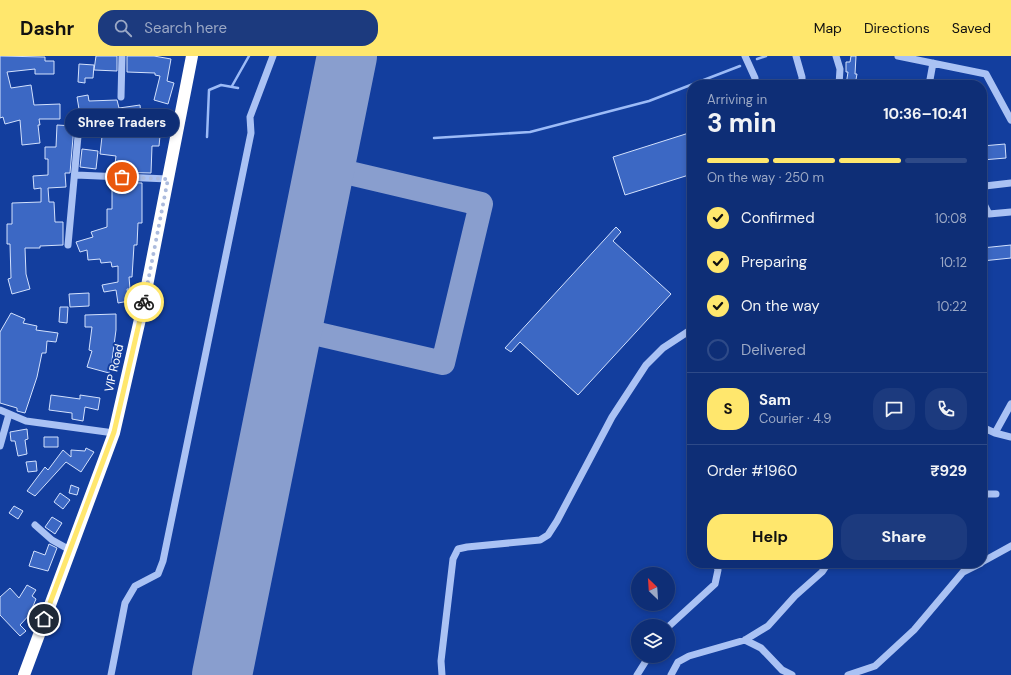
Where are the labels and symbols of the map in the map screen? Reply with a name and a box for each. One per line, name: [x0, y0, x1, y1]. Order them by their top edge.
callout: Shree Traders: [65, 109, 179, 137]
pin: [105, 160, 139, 194]
courier: [124, 282, 164, 322]
street label: VIP Road: [101, 342, 127, 394]
north arrow: [631, 567, 675, 611]
pin: [27, 602, 61, 636]

